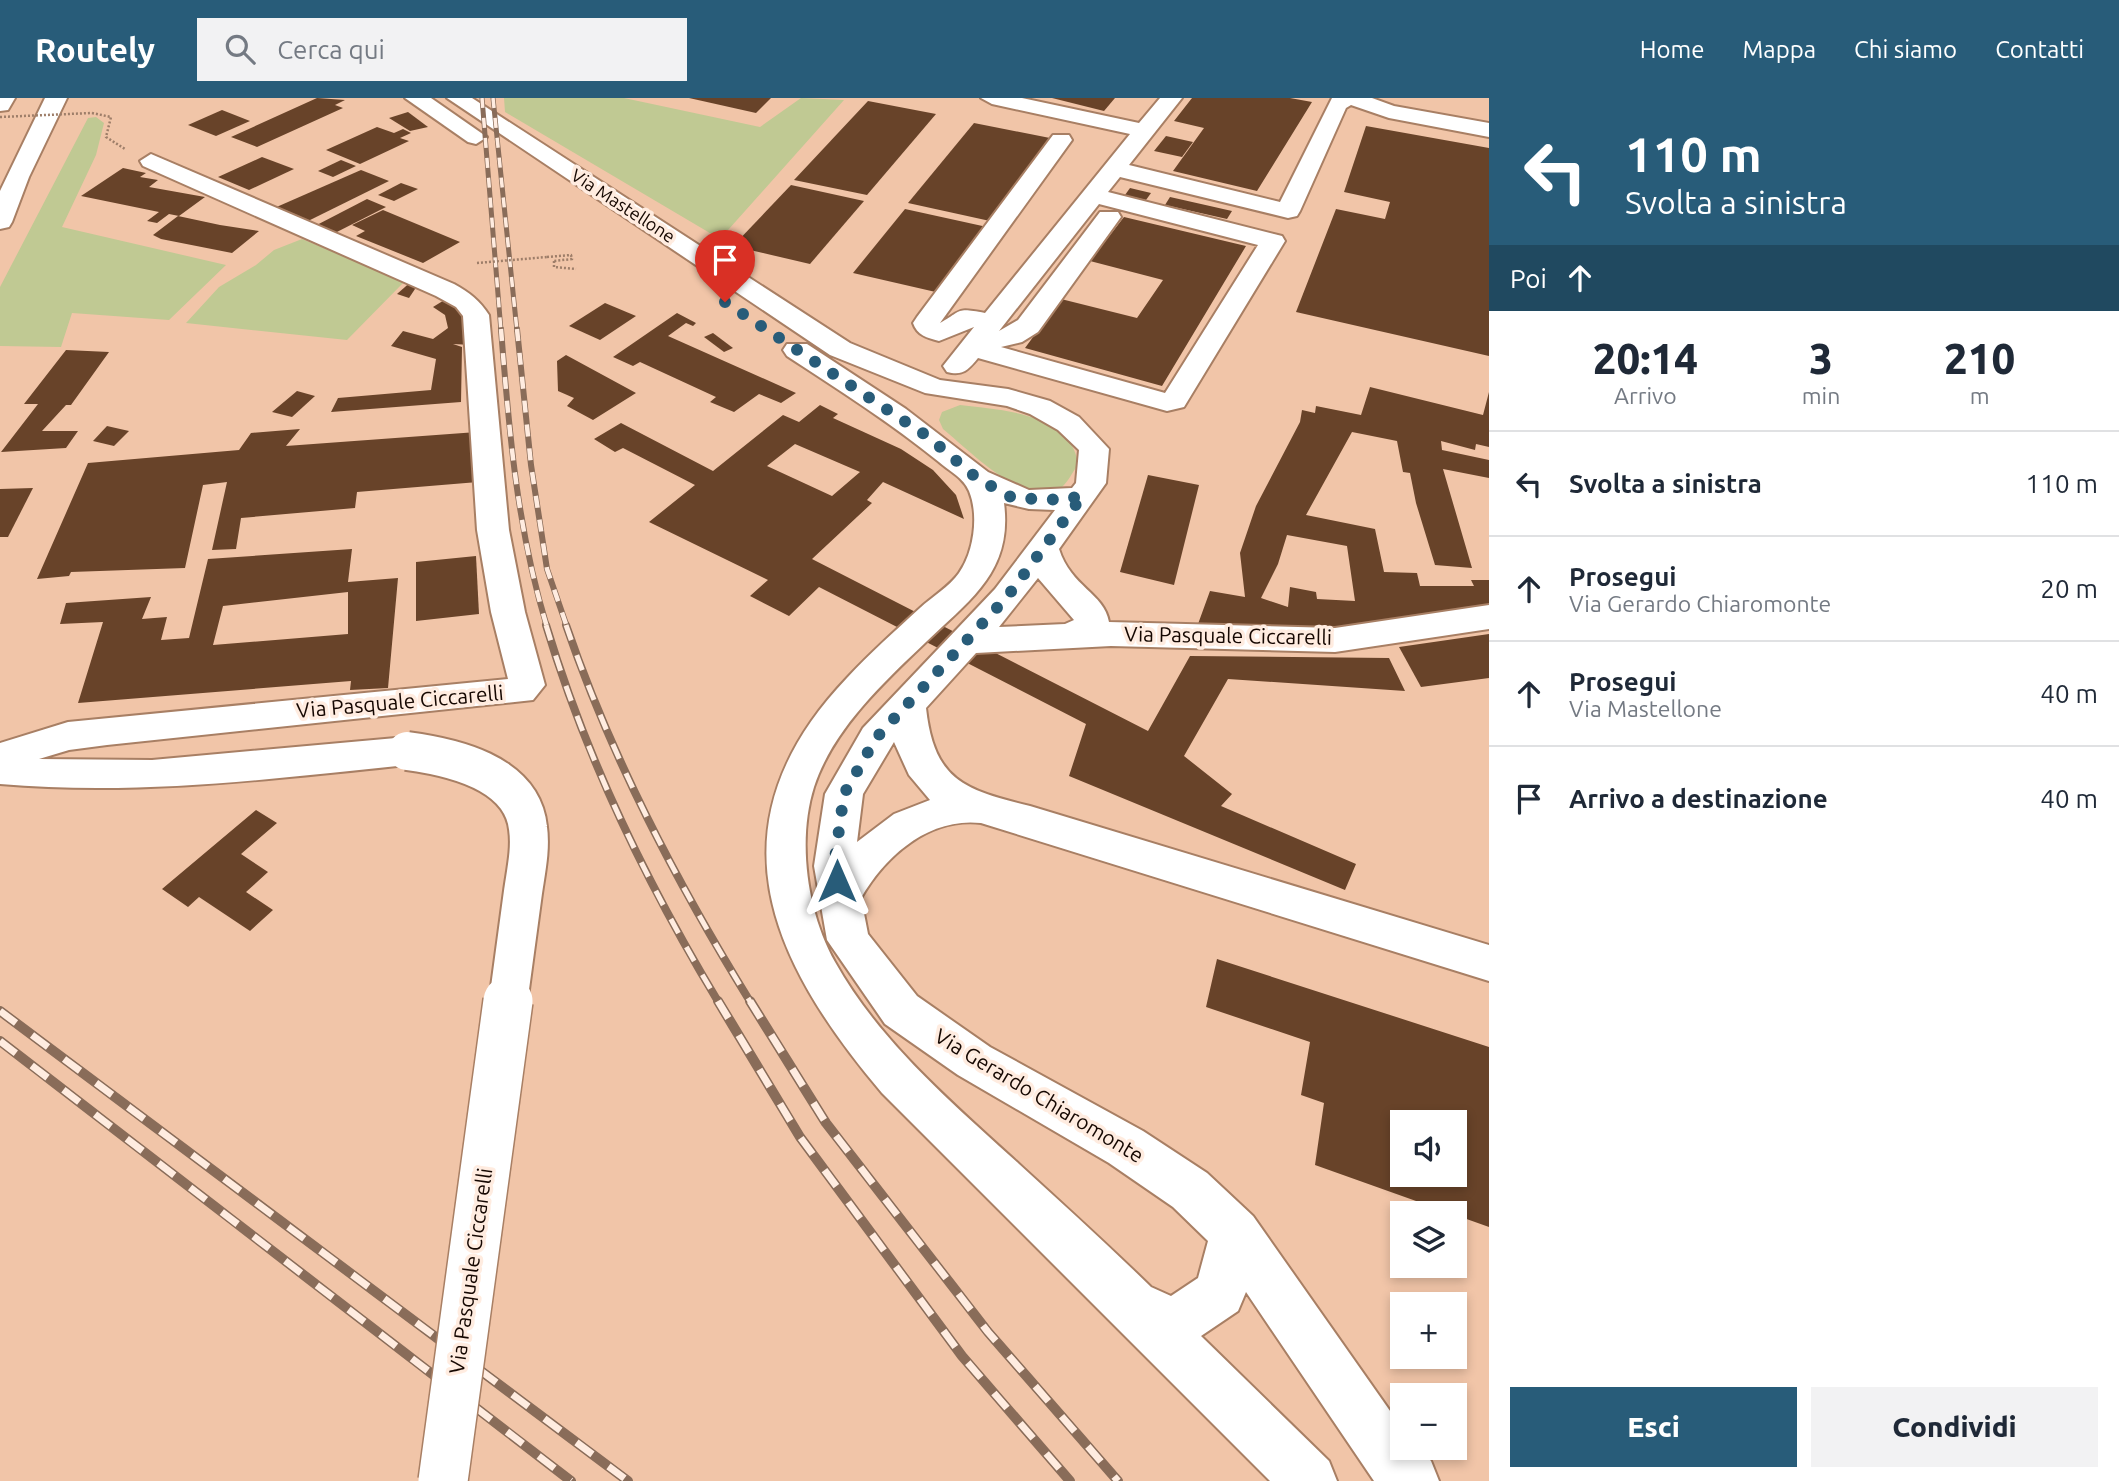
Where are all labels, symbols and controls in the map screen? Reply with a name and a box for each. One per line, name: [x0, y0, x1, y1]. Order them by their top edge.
search box: [197, 18, 687, 81]
icon: search: [221, 30, 259, 68]
text: Routely: [35, 31, 155, 68]
text: Cerca qui: [277, 35, 385, 64]
text: Home: [1640, 36, 1704, 63]
text: Mappa: [1742, 36, 1816, 63]
text: Chi siamo: [1854, 36, 1957, 63]
text: Contatti: [1995, 36, 2084, 63]
icon: left: [1510, 126, 1601, 217]
text: 110 m: [1625, 126, 1762, 181]
street label: Via Mastellone: [568, 164, 679, 246]
text: Svolta a sinistra: [1625, 184, 1847, 220]
pin: [695, 230, 755, 302]
icon: arrive: [706, 241, 744, 279]
icon: ahead: [1561, 259, 1599, 297]
text: Poi: [1510, 264, 1547, 293]
text: 20:14: [1593, 335, 1698, 382]
text: 3: [1809, 335, 1833, 382]
text: 210: [1944, 335, 2015, 382]
text: Arrivo: [1614, 383, 1677, 408]
text: min: [1802, 383, 1840, 408]
text: m: [1970, 383, 1990, 408]
icon: left: [1510, 465, 1548, 503]
text: Svolta a sinistra: [1569, 469, 1762, 498]
text: 110 m: [2026, 469, 2098, 498]
text: Prosegui: [1569, 562, 1677, 591]
icon: ahead: [1510, 570, 1548, 608]
text: 20 m: [2040, 574, 2098, 603]
text: Via Gerardo Chiaromonte: [1569, 591, 1831, 616]
street label: Via Pasquale Ciccarelli: [1124, 621, 1332, 649]
text: Prosegui: [1569, 667, 1677, 696]
icon: ahead: [1510, 675, 1548, 713]
text: 40 m: [2040, 679, 2098, 708]
street label: Via Pasquale Ciccarelli: [295, 680, 504, 722]
text: Via Mastellone: [1569, 696, 1722, 721]
icon: arrive: [1510, 780, 1548, 818]
text: Arrivo a destinazione: [1569, 784, 1828, 813]
text: 40 m: [2040, 784, 2098, 813]
position arrow: [800, 844, 874, 918]
street label: Via Gerardo Chiaromonte: [931, 1023, 1148, 1167]
map controls: [1390, 1110, 1467, 1460]
button: sound: [1390, 1110, 1467, 1187]
street label: Via Pasquale Ciccarelli: [444, 1166, 496, 1375]
button: layers: [1390, 1201, 1467, 1278]
button: +: [1390, 1292, 1467, 1369]
button: −: [1390, 1383, 1467, 1460]
button: Esci: [1510, 1387, 1797, 1467]
button: Condividi: [1811, 1387, 2098, 1467]

